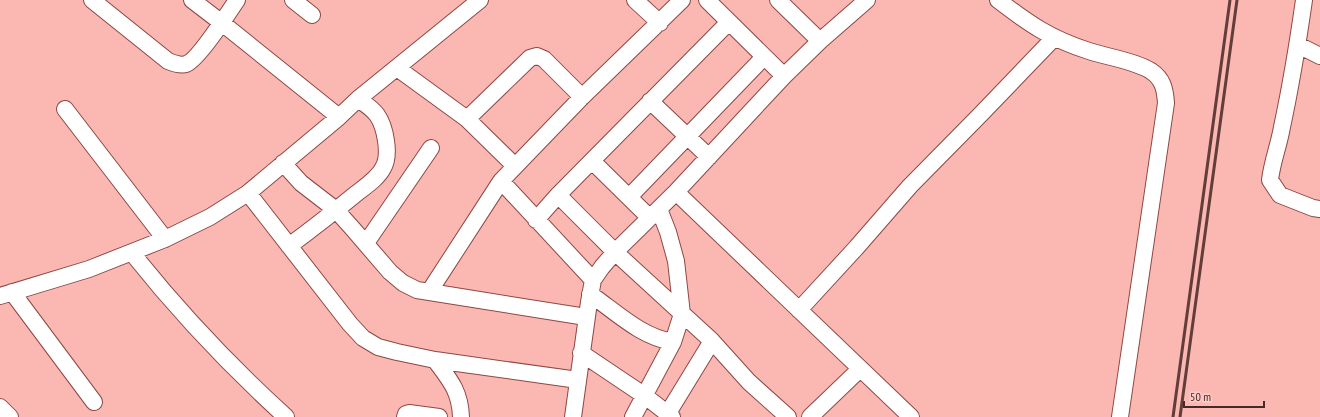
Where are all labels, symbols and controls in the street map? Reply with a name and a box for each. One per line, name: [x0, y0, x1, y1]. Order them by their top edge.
scale bar: [1184, 383, 1264, 409]
text: 50 m: [1190, 389, 1211, 404]

